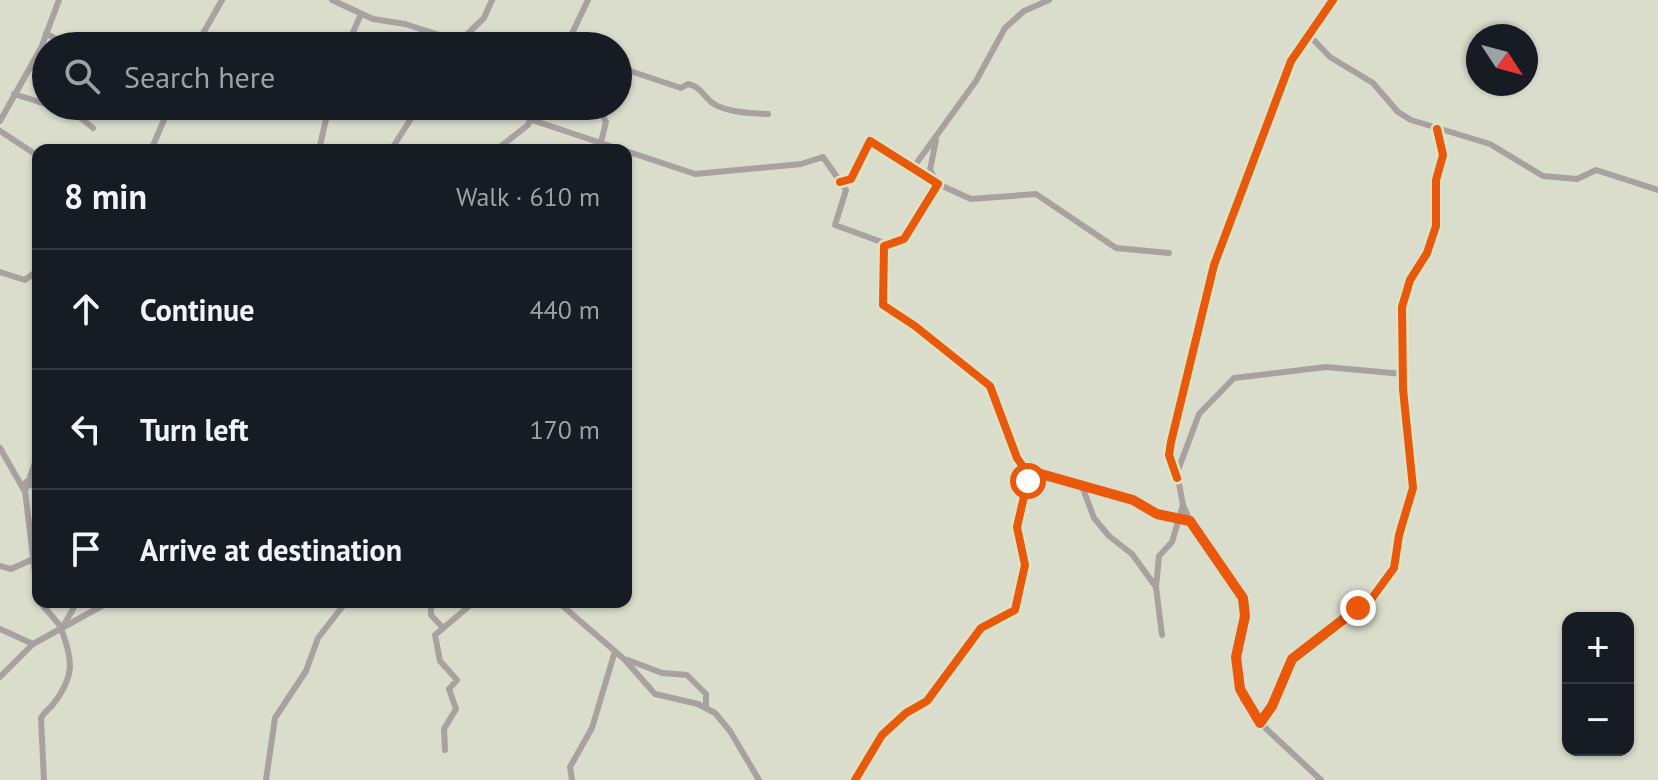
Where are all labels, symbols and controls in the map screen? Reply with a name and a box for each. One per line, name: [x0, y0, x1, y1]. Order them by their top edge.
north arrow: [1466, 24, 1538, 96]
search box: [32, 32, 632, 120]
icon: search: [60, 54, 104, 98]
text: Search here: [124, 57, 275, 96]
text: 8 min: [64, 174, 147, 218]
text: Walk · 610 m: [456, 180, 600, 213]
icon: ahead: [64, 287, 108, 331]
text: Continue: [140, 290, 254, 329]
text: 440 m: [529, 293, 600, 326]
icon: left: [64, 407, 108, 451]
text: Turn left: [140, 410, 248, 449]
text: 170 m: [529, 413, 600, 446]
route start: [1010, 463, 1046, 499]
icon: arrive: [64, 527, 108, 571]
text: Arrive at destination: [140, 530, 402, 569]
route end: [1340, 590, 1376, 626]
map controls: [1562, 612, 1634, 756]
button: +: [1562, 612, 1634, 684]
button: −: [1562, 684, 1634, 756]

